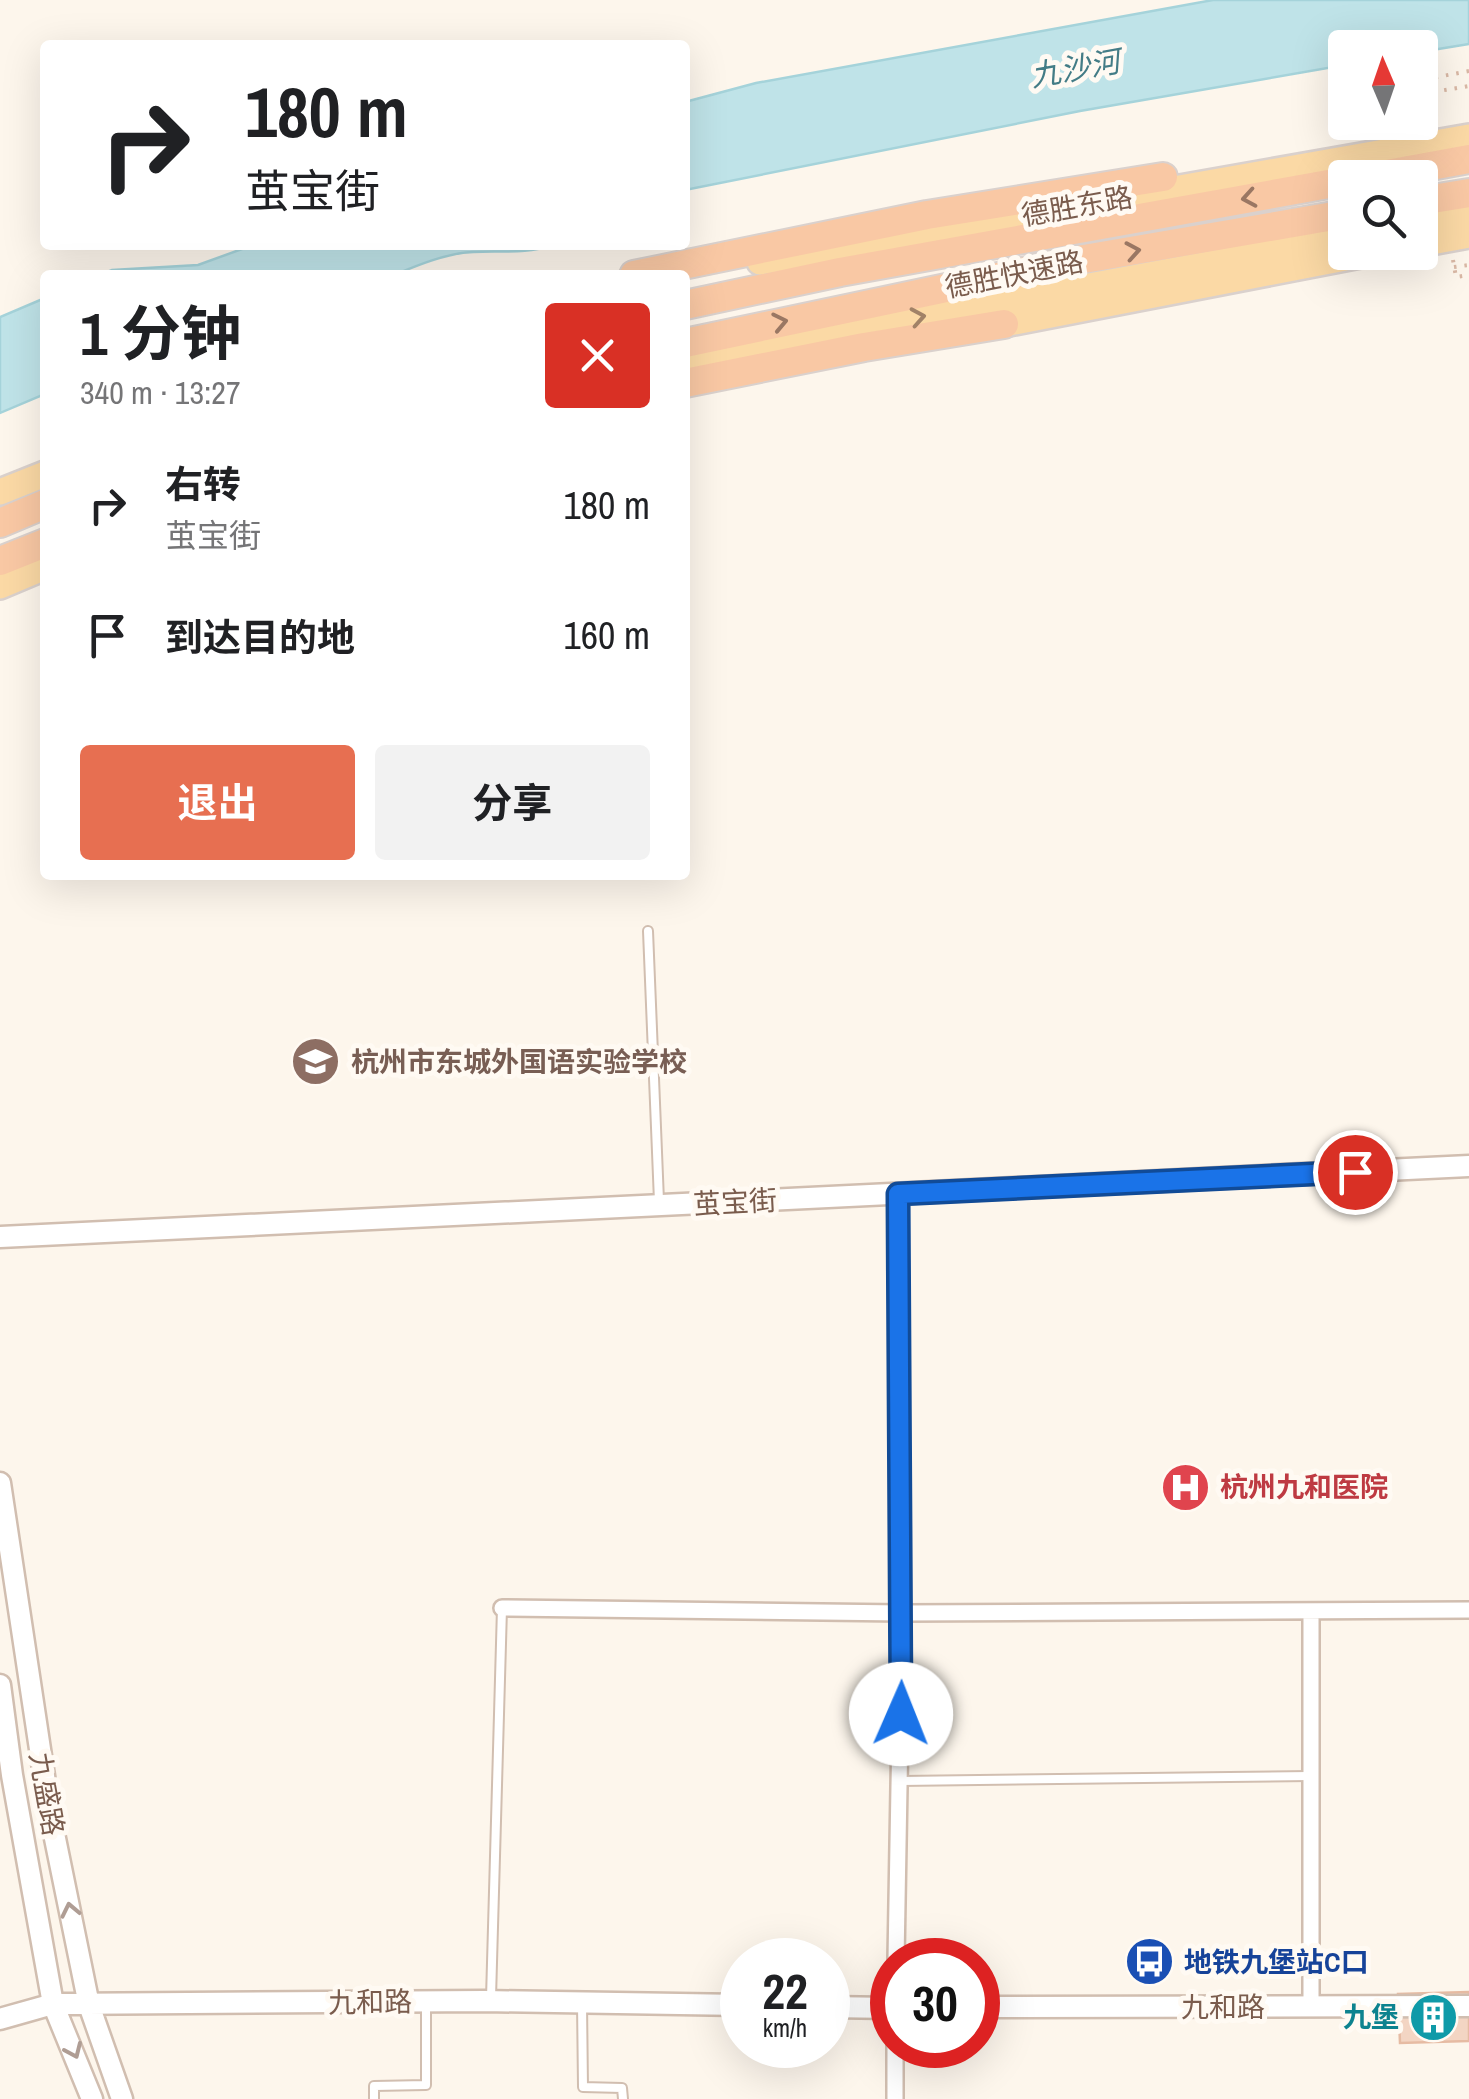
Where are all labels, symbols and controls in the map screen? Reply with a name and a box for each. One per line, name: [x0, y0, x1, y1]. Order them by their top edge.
north arrow: [1328, 30, 1438, 140]
map controls: [1328, 30, 1438, 270]
water label: 九沙河: [1027, 40, 1128, 96]
text: 180 m: [245, 65, 408, 159]
icon: right: [80, 80, 210, 210]
text: 茧宝街: [245, 160, 380, 221]
button: search: [1328, 160, 1438, 270]
street label: 德胜东路: [1019, 178, 1135, 234]
one-way arrow: [1241, 187, 1257, 208]
one-way arrow: [1125, 241, 1141, 262]
street label: 德胜快速路: [942, 242, 1086, 306]
text: 1 分钟: [80, 293, 241, 374]
button: close: [545, 303, 650, 408]
one-way arrow: [909, 307, 926, 328]
one-way arrow: [771, 313, 788, 334]
text: 340 m · 13:27: [80, 371, 240, 414]
text: 右转: [165, 459, 241, 510]
icon: right: [80, 478, 135, 533]
text: 180 m: [563, 480, 650, 531]
text: 茧宝街: [165, 514, 261, 557]
icon: arrive: [80, 608, 135, 663]
text: 160 m: [563, 610, 650, 661]
text: 到达目的地: [165, 612, 355, 663]
button: 退出: [80, 745, 355, 860]
button: 分享: [375, 745, 650, 860]
school or university icon: 杭州市东城外国语实验学校: [290, 1036, 342, 1088]
place label: 杭州市东城外国语实验学校: [351, 1043, 687, 1081]
pin: [1313, 1130, 1398, 1215]
icon: arrive: [1328, 1145, 1383, 1200]
street label: 茧宝街: [692, 1181, 778, 1223]
hospital icon: 杭州九和医院: [1159, 1461, 1211, 1513]
place label: 杭州九和医院: [1220, 1468, 1388, 1506]
position arrow: [849, 1662, 953, 1766]
street label: 九盛路: [21, 1749, 73, 1839]
one-way arrow: [60, 1902, 81, 1919]
bus stop icon: 地铁九堡站C口: [1123, 1936, 1175, 1988]
speed limit sign: 30: [870, 1938, 1000, 2068]
place label: 地铁九堡站C口: [1184, 1943, 1369, 1981]
text: 22: [762, 1957, 808, 2025]
street label: 九和路: [328, 1982, 412, 2022]
street label: 九和路: [1181, 1988, 1265, 2026]
building icon: 九堡: [1408, 1991, 1460, 2043]
place label: 九堡: [1343, 1998, 1399, 2036]
text: km/h: [763, 2011, 807, 2045]
one-way arrow: [62, 2041, 82, 2059]

